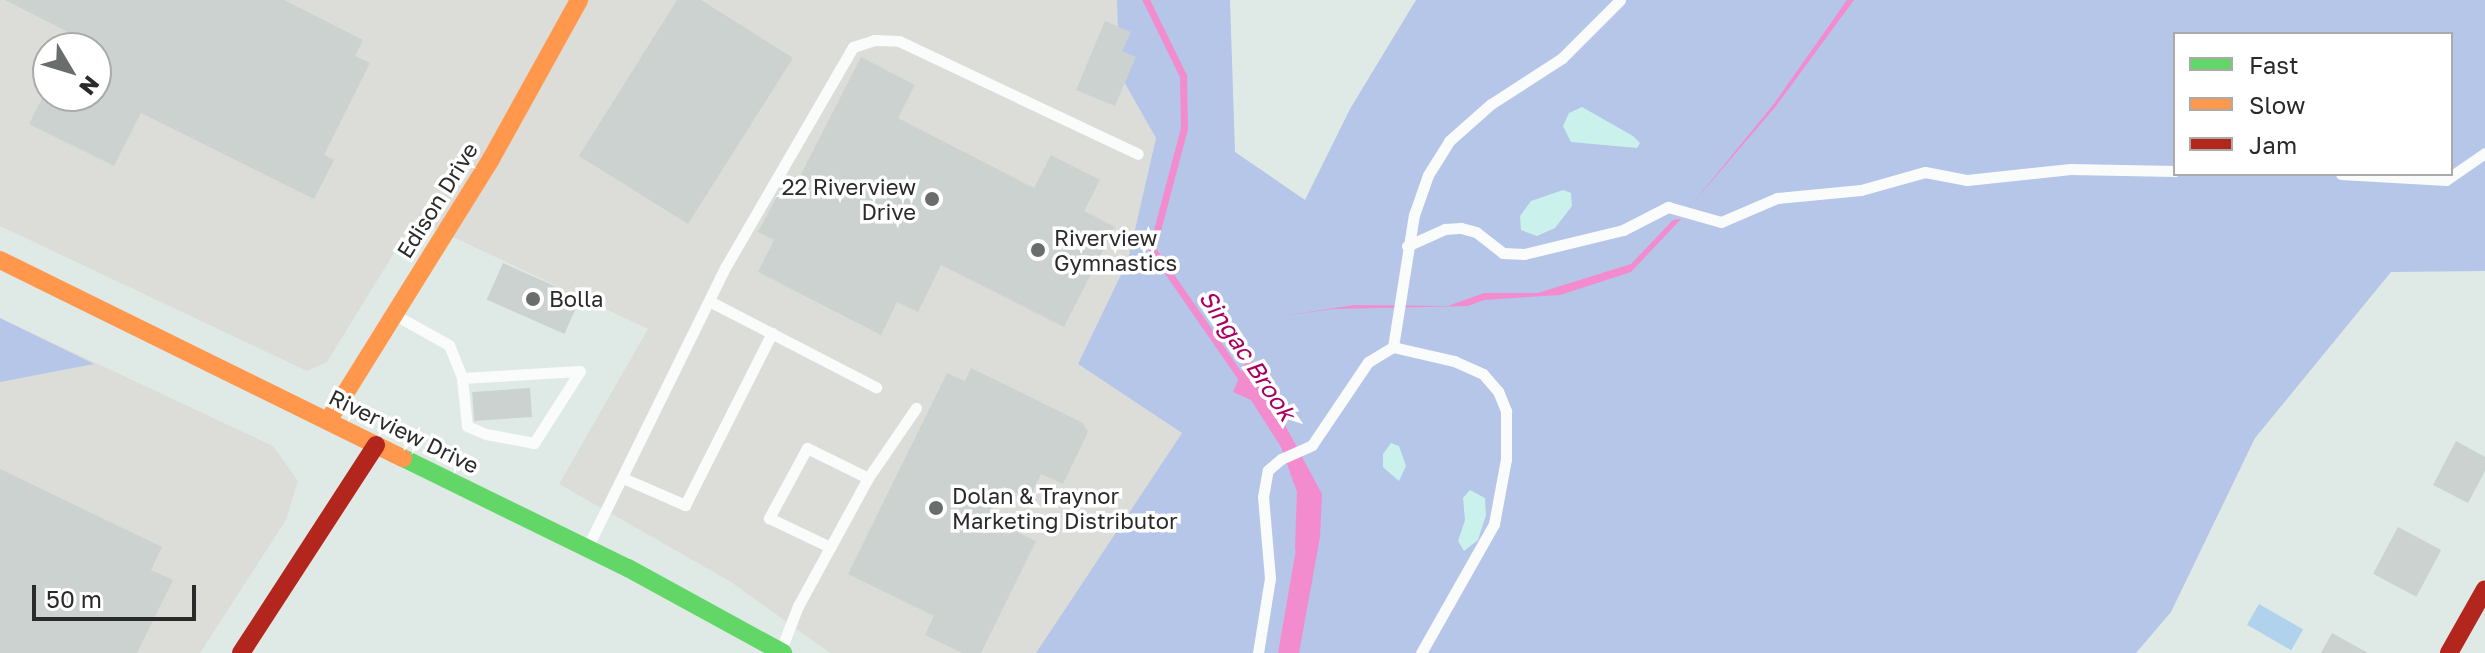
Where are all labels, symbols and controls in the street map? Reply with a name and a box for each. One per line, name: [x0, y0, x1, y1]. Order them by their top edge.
north arrow: [32, 32, 112, 112]
legend: [2173, 32, 2453, 176]
text: Fast: [2249, 50, 2299, 79]
text: N: [74, 71, 106, 101]
text: Slow: [2249, 90, 2305, 119]
text: Jam: [2249, 130, 2297, 159]
street label: Edison Drive: [391, 137, 483, 263]
place label: 22 Riverview Drive: [782, 173, 916, 224]
marker: 22 Riverview Drive: [923, 190, 941, 208]
place label: Riverview Gymnastics: [1054, 224, 1177, 276]
marker: Riverview Gymnastics: [1029, 241, 1047, 259]
water label: Singac Brook: [1194, 284, 1302, 426]
place label: Bolla: [549, 286, 603, 312]
marker: Bolla: [524, 290, 542, 308]
street label: Riverview Drive: [325, 383, 483, 479]
place label: Dolan & Traynor Marketing Distributor: [952, 482, 1178, 534]
marker: Dolan & Traynor Marketing Distributor: [927, 499, 945, 517]
scale bar: [36, 569, 200, 619]
text: 50 m: [46, 584, 102, 613]

